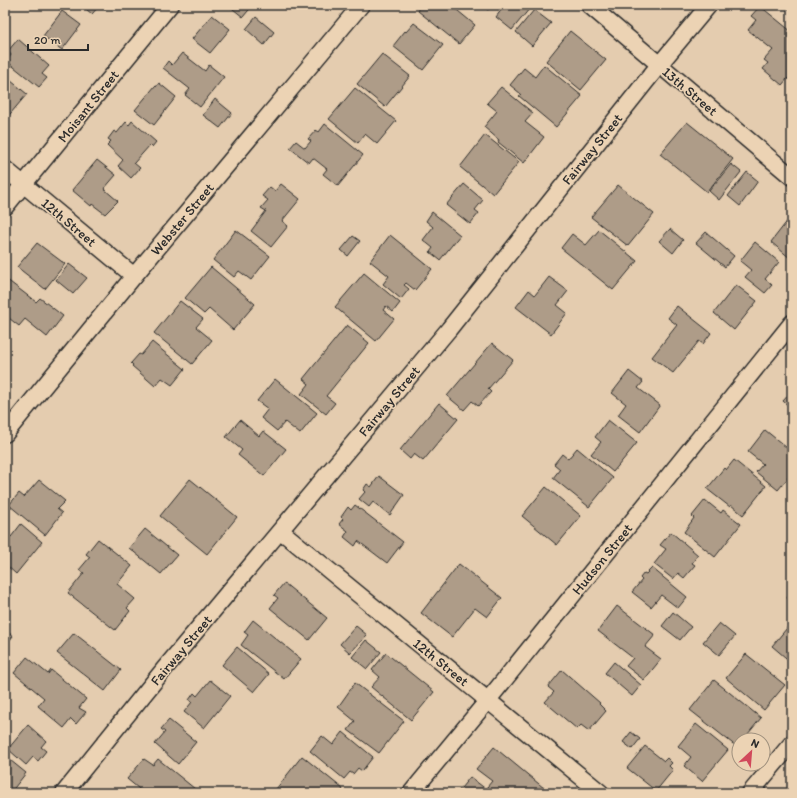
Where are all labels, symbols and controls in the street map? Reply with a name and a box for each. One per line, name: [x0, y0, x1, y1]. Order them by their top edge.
scale bar: [28, 26, 88, 52]
text: 20 m: [34, 33, 61, 47]
street label: 13th Street: [659, 63, 721, 119]
street label: Moisant Street: [54, 67, 123, 146]
street label: Fairway Street: [558, 110, 626, 188]
street label: Webster Street: [147, 180, 218, 259]
street label: 12th Street: [38, 194, 100, 250]
street label: Fairway Street: [355, 363, 424, 440]
street label: Hudson Street: [569, 520, 636, 598]
street label: Fairway Street: [147, 612, 216, 689]
street label: 12th Street: [409, 635, 472, 690]
north arrow: [731, 732, 771, 772]
text: N: [749, 736, 761, 751]

